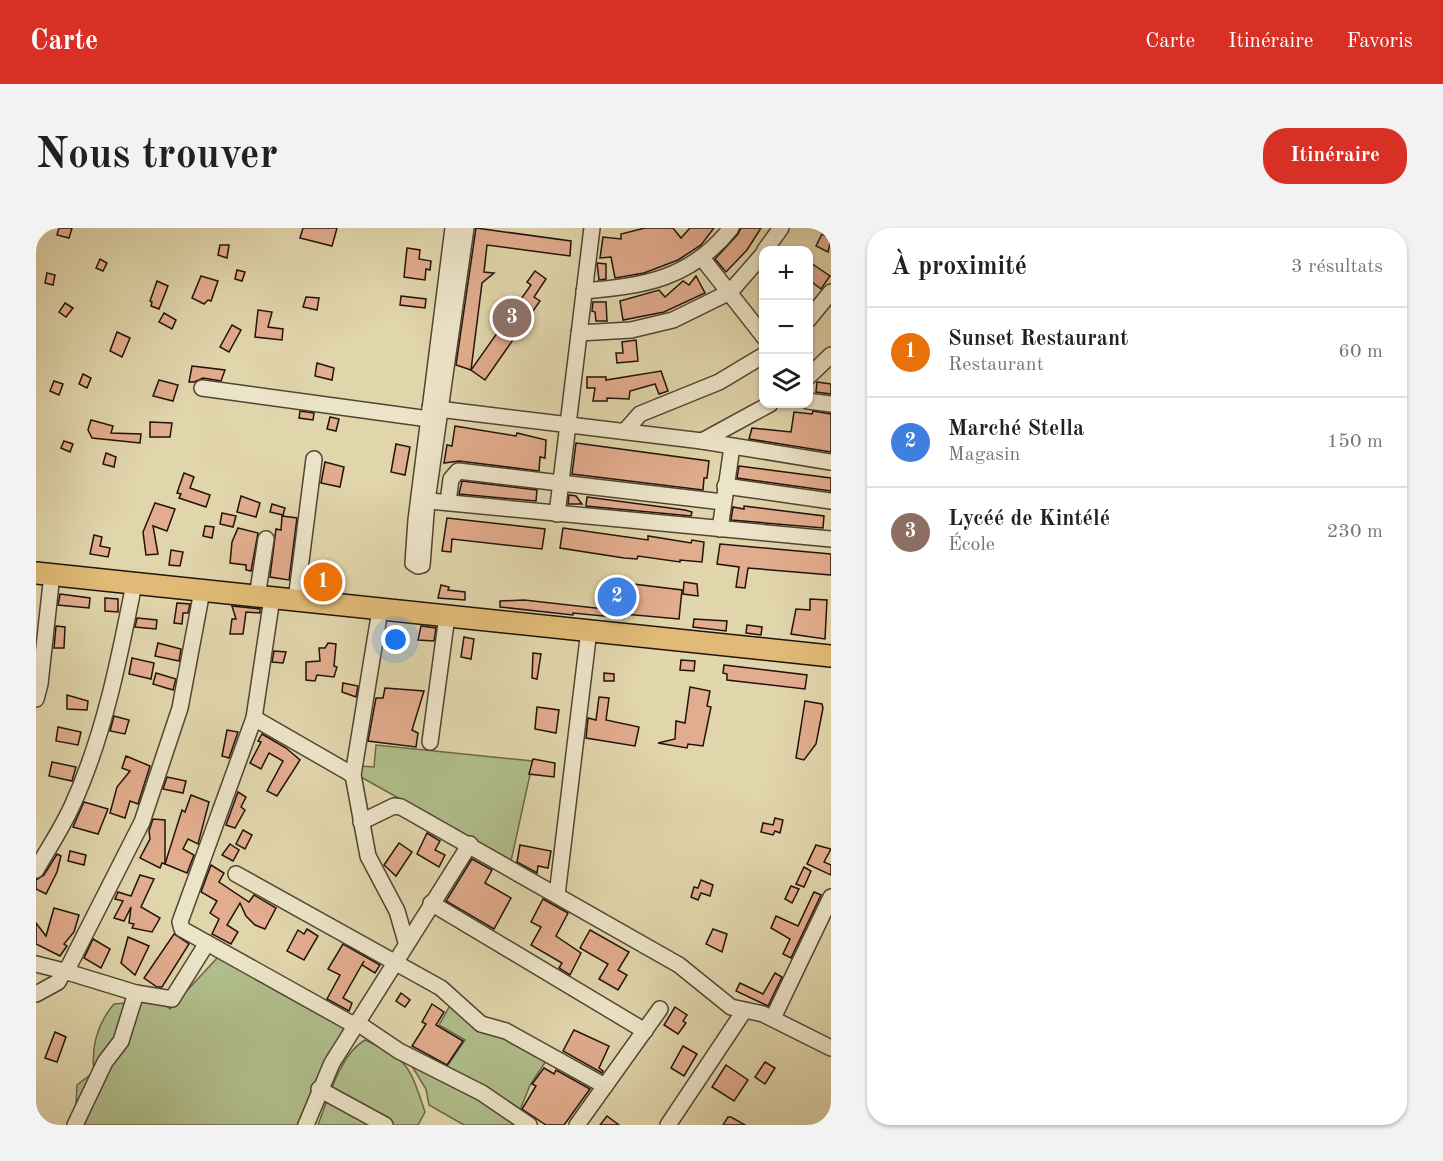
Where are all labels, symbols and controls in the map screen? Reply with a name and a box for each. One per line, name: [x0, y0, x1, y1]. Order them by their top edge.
text: Carte: [30, 28, 98, 56]
text: Carte: [1145, 31, 1195, 52]
text: Itinéraire: [1228, 31, 1314, 52]
text: Favoris: [1347, 31, 1413, 52]
button: Itinéraire: [1263, 128, 1407, 184]
text: Nous trouver: [36, 135, 278, 177]
map controls: [759, 246, 813, 408]
button: +: [759, 246, 813, 300]
text: À proximité: [891, 254, 1027, 280]
text: 3 résultats: [1291, 257, 1383, 277]
pin: 3: [492, 296, 532, 340]
button: −: [759, 300, 813, 354]
text: Sunset Restaurant: [948, 328, 1128, 350]
text: 1: [905, 342, 916, 362]
text: 60 m: [1338, 342, 1383, 362]
button: layers: [759, 354, 813, 408]
text: Restaurant: [948, 355, 1044, 375]
text: Marché Stella: [948, 418, 1084, 440]
text: 2: [905, 432, 916, 452]
text: 150 m: [1327, 432, 1383, 452]
text: Magasin: [948, 445, 1020, 465]
text: Lycéé de Kintélé: [948, 508, 1110, 530]
text: 3: [905, 522, 916, 542]
text: 230 m: [1327, 522, 1383, 542]
text: École: [948, 535, 995, 555]
pin: 1: [304, 560, 342, 604]
pin: 2: [598, 574, 636, 620]
your location: [381, 625, 410, 654]

